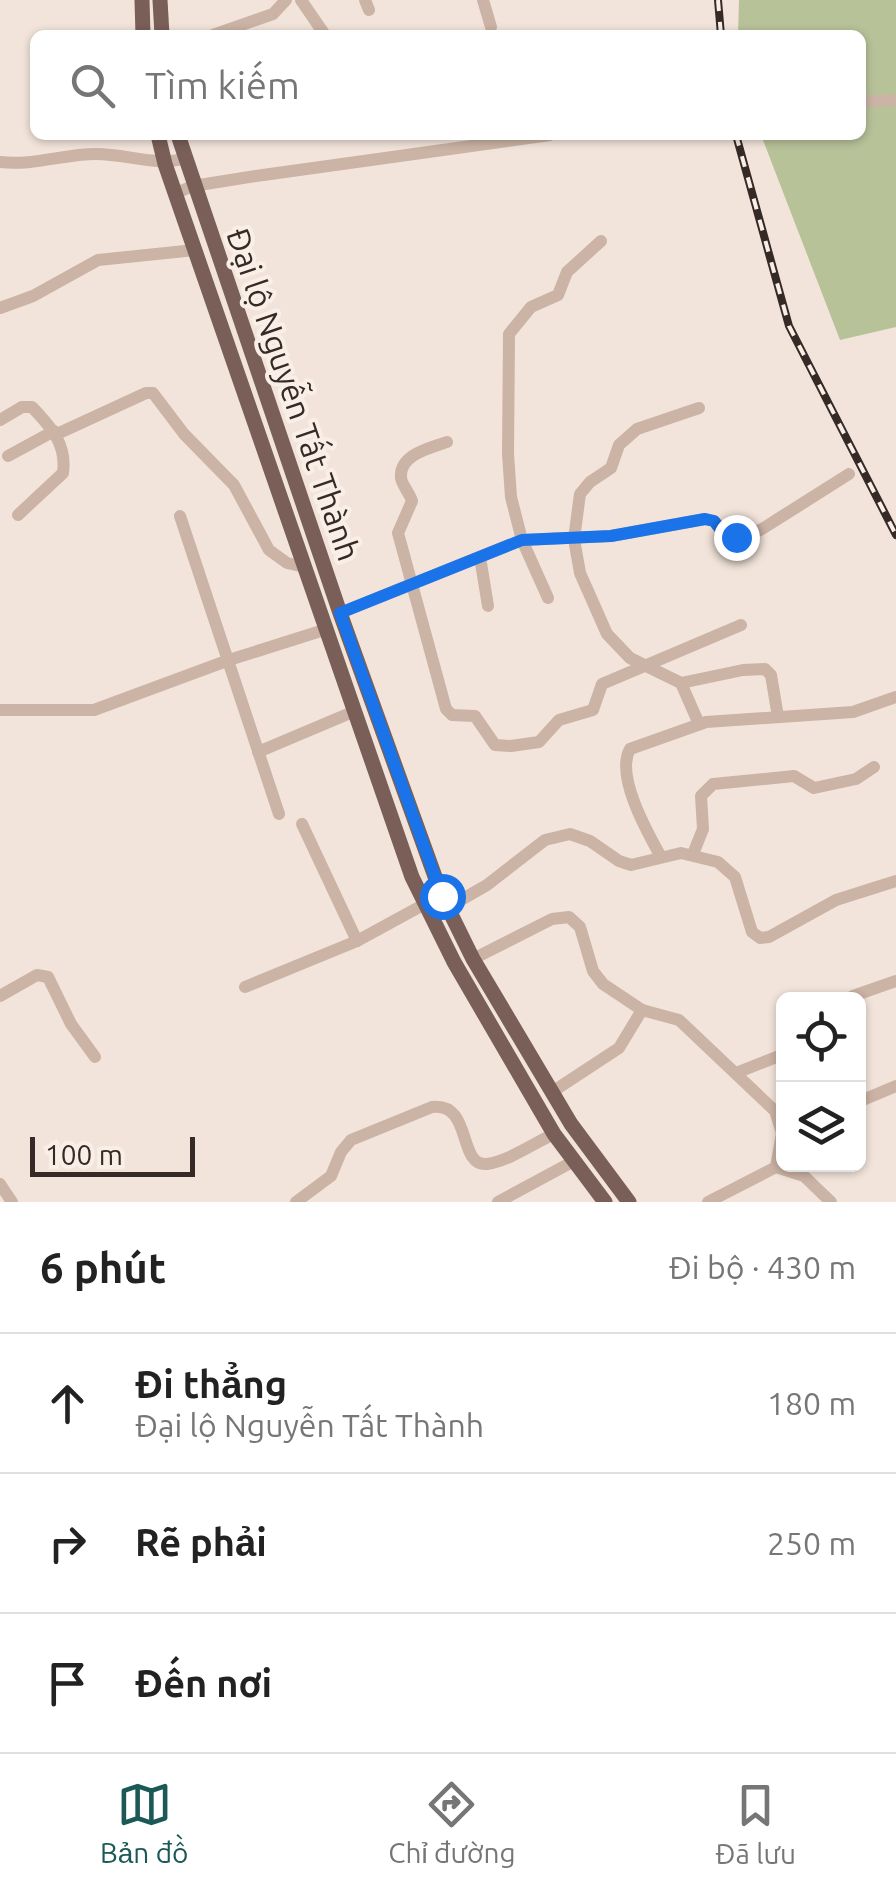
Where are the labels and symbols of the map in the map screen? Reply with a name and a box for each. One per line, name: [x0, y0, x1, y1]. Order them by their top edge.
street label: Đại lộ Nguyễn Tất Thành: [220, 222, 371, 565]
route end: [714, 515, 760, 561]
route start: [420, 874, 466, 920]
scale bar: [30, 1132, 195, 1176]

